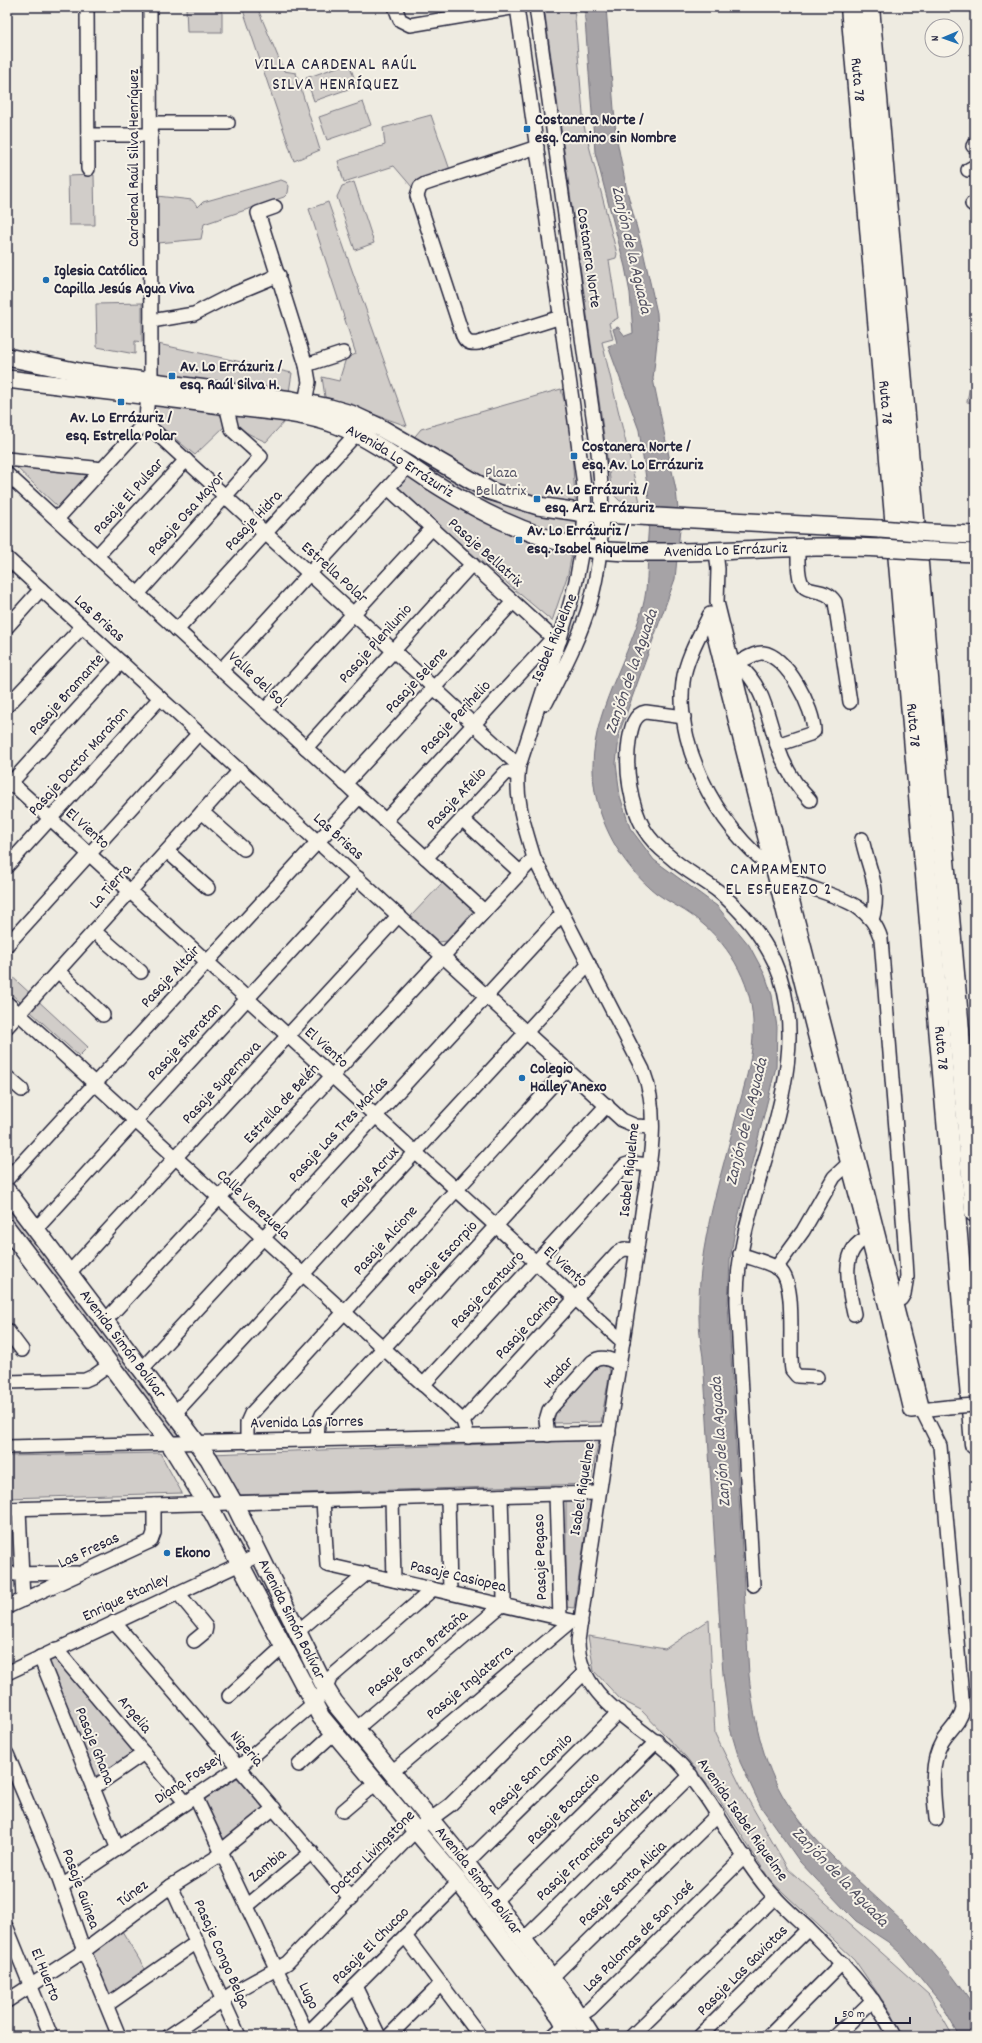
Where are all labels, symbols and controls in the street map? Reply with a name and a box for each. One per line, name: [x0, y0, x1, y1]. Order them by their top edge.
north arrow: [924, 18, 964, 58]
text: N: [928, 35, 944, 41]
district label: VILLA CARDENAL RAÚL SILVA HENRÍQUEZ: [255, 54, 417, 98]
street label: Ruta 78: [844, 57, 871, 103]
street label: Cardenal Raúl Silva Henríquez: [123, 69, 146, 247]
place label: Costanera Norte / esq. Camino sin Nombre: [535, 109, 676, 150]
marker: Costanera Norte / esq. Camino sin Nombre: [522, 124, 532, 134]
water label: Zanjón de la Aguada: [604, 184, 657, 317]
street label: Costanera Norte: [570, 207, 606, 309]
place label: Iglesia Católica Capilla Jesús Agua Viva: [54, 260, 195, 301]
marker: Iglesia Católica Capilla Jesús Agua Viva: [41, 275, 51, 285]
place label: Av. Lo Errázuriz / esq. Raúl Silva H.: [180, 356, 283, 397]
marker: Av. Lo Errázuriz / esq. Raúl Silva H.: [167, 371, 177, 381]
street label: Ruta 78: [872, 379, 898, 426]
marker: Av. Lo Errázuriz / esq. Estrella Polar: [116, 397, 126, 407]
place label: Av. Lo Errázuriz / esq. Estrella Polar: [66, 407, 177, 448]
street label: Avenida Lo Errázuriz: [342, 419, 458, 504]
place label: Costanera Norte / esq. Av. Lo Errázuriz: [582, 436, 704, 477]
marker: Costanera Norte / esq. Av. Lo Errázuriz: [569, 451, 579, 461]
street label: Pasaje El Pulsar: [88, 453, 170, 541]
park label: Plaza Bellatrix: [476, 462, 526, 503]
street label: Pasaje Osa Mayor: [143, 466, 232, 562]
place label: Av. Lo Errázuriz / esq. Arz. Errázuriz: [545, 479, 655, 520]
street label: Pasaje Hidra: [220, 485, 289, 557]
marker: Av. Lo Errázuriz / esq. Arz. Errázuriz: [532, 494, 542, 504]
street label: Pasaje Bellatrix: [442, 513, 528, 593]
place label: Av. Lo Errázuriz / esq. Isabel Riquelme: [527, 520, 648, 561]
marker: Av. Lo Errázuriz / esq. Isabel Riquelme: [514, 535, 524, 545]
street label: Avenida Lo Errázuriz: [664, 536, 788, 564]
street label: Estrella Polar: [295, 537, 373, 609]
street label: Las Brisas: [68, 590, 130, 648]
street label: Isabel Riquelme: [526, 590, 584, 686]
street label: Pasaje Plenilunio: [334, 599, 418, 689]
water label: Zanjón de la Aguada: [600, 606, 666, 738]
street label: Pasaje Selene: [380, 643, 454, 719]
street label: Valle del Sol: [222, 647, 292, 714]
street label: Pasaje Bramante: [24, 649, 110, 741]
street label: Pasaje Perihelio: [415, 675, 497, 761]
street label: Pasaje Doctor Marañon: [23, 702, 135, 822]
street label: Ruta 78: [900, 702, 926, 748]
street label: Pasaje Afelio: [422, 762, 492, 836]
street label: El Viento: [60, 803, 114, 855]
street label: Las Brisas: [307, 808, 369, 866]
street label: La Tierra: [85, 859, 138, 915]
district label: CAMPAMENTO EL ESFUERZO 2: [725, 859, 833, 903]
street label: Pasaje Altair: [136, 940, 206, 1014]
street label: Pasaje Sheratan: [143, 998, 227, 1086]
street label: El Viento: [299, 1022, 353, 1074]
street label: Ruta 78: [927, 1025, 954, 1071]
street label: Pasaje Supernova: [177, 1036, 267, 1130]
water label: Zanjón de la Aguada: [721, 1055, 776, 1188]
place label: Colegio Halley Anexo: [530, 1058, 607, 1099]
street label: Estrella de Belén: [239, 1059, 325, 1149]
street label: Pasaje Las Tres Marías: [283, 1071, 395, 1188]
marker: Colegio Halley Anexo: [517, 1073, 527, 1083]
street label: Isabel Riquelme: [614, 1122, 646, 1218]
street label: Pasaje Acrux: [335, 1142, 405, 1214]
street label: Calle Venezuela: [211, 1164, 296, 1246]
street label: Pasaje Alcione: [348, 1201, 424, 1281]
street label: Pasaje Escorpio: [402, 1215, 484, 1301]
street label: El Viento: [538, 1241, 592, 1293]
street label: Pasaje Centauro: [446, 1246, 530, 1334]
street label: Avenida Simón Bolívar: [74, 1285, 172, 1404]
street label: Pasaje Carina: [490, 1288, 564, 1365]
street label: Hadar: [538, 1352, 580, 1394]
water label: Zanjón de la Aguada: [705, 1375, 739, 1508]
street label: Avenida Las Torres: [250, 1411, 364, 1435]
street label: Isabel Riquelme: [564, 1441, 602, 1537]
street label: Pasaje Pegaso: [528, 1513, 554, 1601]
street label: Las Fresas: [54, 1527, 124, 1575]
place label: Ekono: [175, 1542, 210, 1565]
marker: Ekono: [162, 1548, 172, 1558]
street label: Avenida Simón Bolívar: [252, 1555, 331, 1684]
street label: Pasaje Casiopea: [408, 1555, 509, 1599]
street label: Enrique Stanley: [79, 1568, 174, 1628]
street label: Pasaje Gran Bretaña: [363, 1605, 474, 1703]
street label: Pasaje Inglaterra: [422, 1640, 519, 1726]
street label: Argelia: [111, 1691, 157, 1739]
street label: Pasaje Ghana: [68, 1704, 120, 1789]
street label: Nigeria: [224, 1726, 269, 1772]
street label: Pasaje San Camilo: [484, 1729, 578, 1821]
street label: Diana Fossey: [150, 1747, 228, 1810]
street label: Avenida Isabel Riquelme: [691, 1754, 793, 1886]
street label: Pasaje Bocaccio: [522, 1767, 606, 1851]
street label: Pasaje Francisco Sánchez: [531, 1783, 659, 1907]
street label: Doctor Livingstone: [325, 1805, 421, 1901]
street label: Avenida Simón Bolívar: [429, 1821, 528, 1941]
water label: Zanjón de la Aguada: [785, 1823, 894, 1934]
street label: Pasaje Santa Alicia: [574, 1835, 673, 1932]
street label: Zambia: [244, 1843, 292, 1889]
street label: Pasaje Guinea: [55, 1846, 105, 1933]
street label: Túnez: [113, 1875, 153, 1913]
street label: Las Palomas de San José: [578, 1876, 700, 1998]
street label: Pasaje Congo Belga: [187, 1896, 256, 2013]
street label: Pasaje El Chucao: [327, 1902, 415, 1990]
street label: Pasaje Las Gaviotas: [692, 1920, 794, 2022]
street label: El Huerto: [24, 1945, 66, 2005]
street label: Lugo: [292, 1979, 324, 2013]
scale bar: [836, 1999, 910, 2025]
text: 50 m: [842, 2006, 865, 2023]

